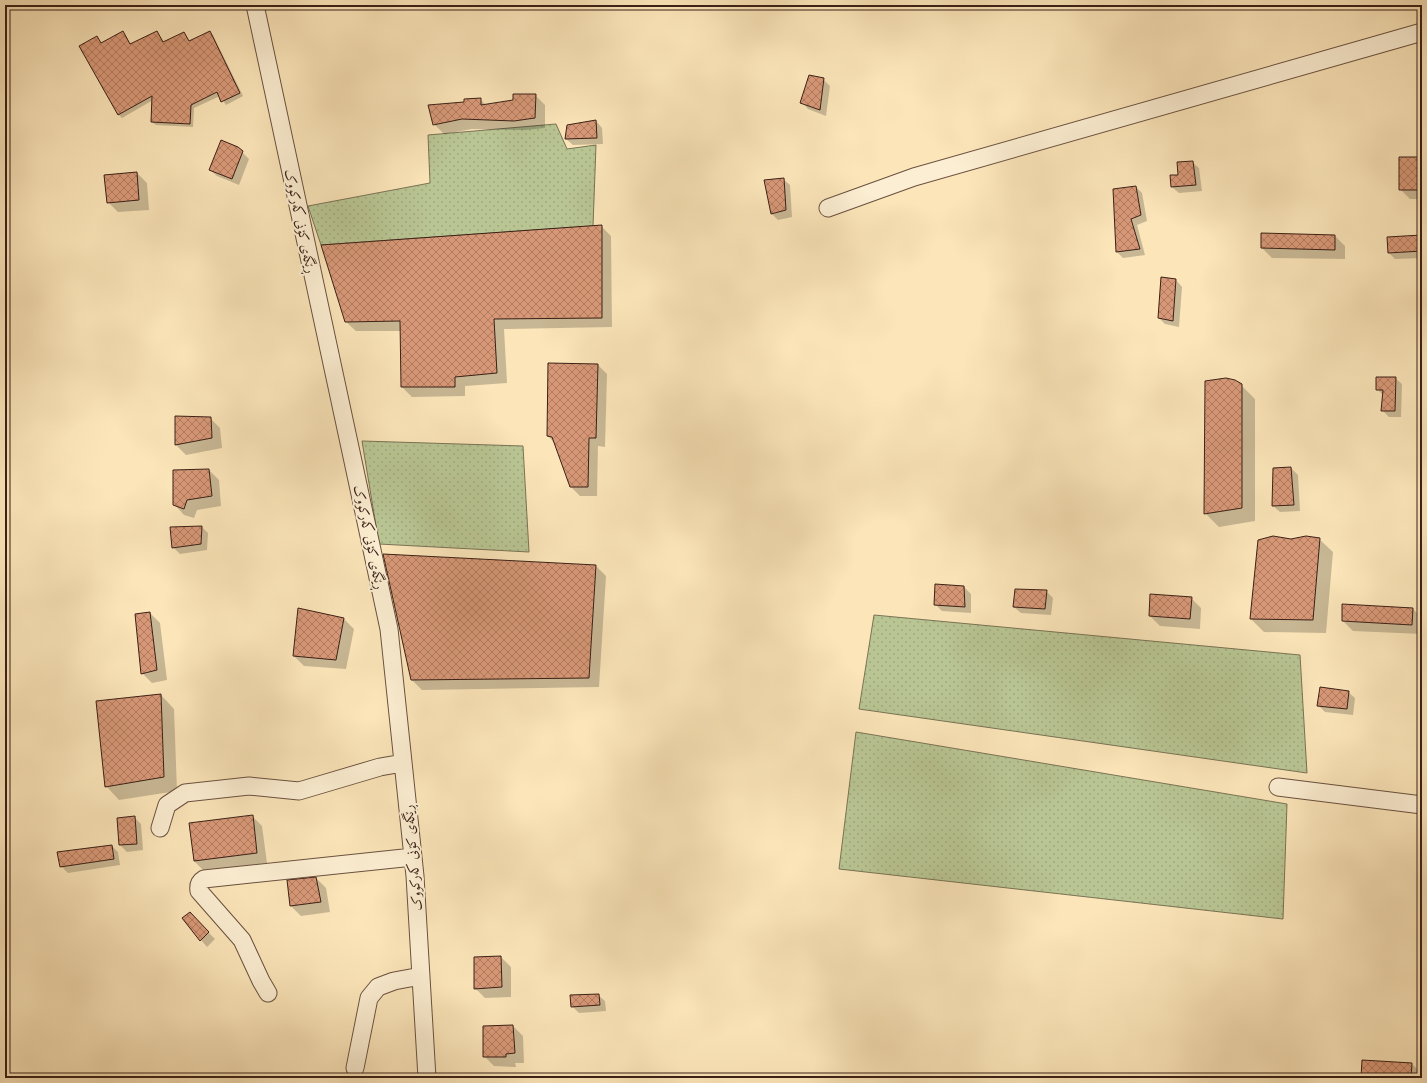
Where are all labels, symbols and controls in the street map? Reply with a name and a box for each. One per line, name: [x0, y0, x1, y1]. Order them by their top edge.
street label: ڕێگەی کۆنی کەرکووک: [279, 167, 320, 275]
street label: ڕێگەی کۆنی کەرکووک: [348, 483, 389, 591]
street label: ڕێگەی کۆنی کەرکووک: [399, 804, 428, 912]

